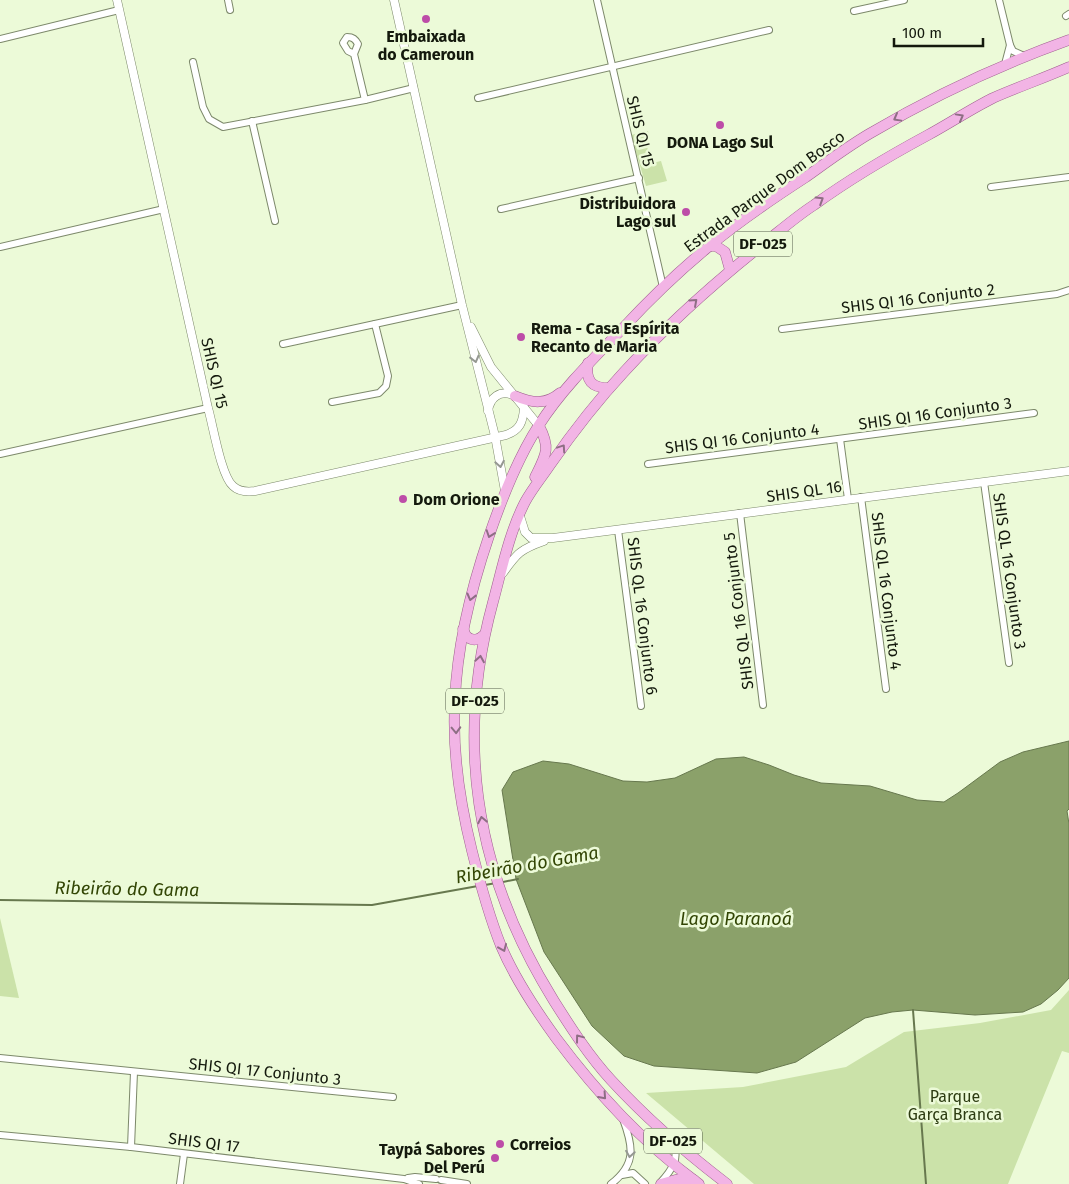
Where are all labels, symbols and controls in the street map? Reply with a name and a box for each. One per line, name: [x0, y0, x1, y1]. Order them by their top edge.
marker: Embaixada do Cameroun: [420, 13, 432, 25]
scale bar: [894, 15, 983, 47]
text: 100 m: [902, 24, 942, 42]
place label: Embaixada do Cameroun: [378, 27, 474, 64]
street label: SHIS QI 15: [623, 94, 658, 168]
one-way arrow: [894, 112, 903, 122]
one-way arrow: [954, 113, 963, 123]
marker: DONA Lago Sul: [714, 119, 726, 131]
street label: Estrada Parque Dom Bosco: [680, 127, 848, 256]
place label: DONA Lago Sul: [667, 133, 774, 152]
place label: Distribuidora Lago sul: [579, 194, 676, 231]
one-way arrow: [815, 197, 824, 207]
marker: Distribuidora Lago sul: [680, 206, 692, 218]
road number: DF-025: [734, 232, 792, 256]
street label: SHIS QI 16 Conjunto 2: [840, 280, 996, 317]
one-way arrow: [689, 299, 698, 308]
place label: Rema - Casa Espírita Recanto de Maria: [531, 319, 680, 356]
marker: Rema - Casa Espírita Recanto de Maria: [515, 331, 527, 343]
street label: SHIS QI 15: [197, 336, 232, 410]
one-way arrow: [469, 355, 480, 364]
street label: SHIS QI 16 Conjunto 3: [857, 393, 1013, 434]
street label: SHIS QI 16 Conjunto 4: [664, 420, 821, 457]
one-way arrow: [556, 444, 565, 454]
one-way arrow: [494, 459, 504, 468]
street label: SHIS QL 16: [765, 477, 843, 506]
place label: Dom Orione: [413, 490, 500, 509]
street label: SHIS QL 16 Conjunto 3: [989, 492, 1030, 651]
marker: Dom Orione: [397, 493, 409, 505]
street label: SHIS QL 16 Conjunto 4: [867, 511, 906, 671]
one-way arrow: [486, 529, 496, 537]
street label: SHIS QL 16 Conjunto 5: [719, 531, 758, 690]
street label: SHIS QL 16 Conjunto 6: [623, 536, 662, 696]
one-way arrow: [467, 592, 477, 600]
one-way arrow: [474, 654, 485, 662]
road number: DF-025: [446, 688, 504, 714]
one-way arrow: [450, 726, 461, 734]
one-way arrow: [477, 816, 487, 825]
water label: Ribeirão do Gama: [454, 842, 600, 888]
water label: Ribeirão do Gama: [54, 877, 200, 901]
water label: Lago Paranoá: [680, 908, 792, 930]
one-way arrow: [496, 943, 507, 952]
one-way arrow: [576, 1034, 585, 1044]
street label: SHIS QI 17 Conjunto 3: [188, 1054, 342, 1089]
park label: Parque Garça Branca: [908, 1087, 1002, 1125]
one-way arrow: [597, 1091, 606, 1100]
road number: DF-025: [644, 1128, 702, 1154]
street label: SHIS QI 17: [167, 1129, 241, 1156]
place label: Correios: [510, 1135, 571, 1154]
marker: Correios: [494, 1138, 506, 1150]
place label: Taypá Sabores Del Perú: [379, 1140, 485, 1177]
one-way arrow: [625, 1149, 635, 1158]
marker: Taypá Sabores Del Perú: [489, 1152, 501, 1164]

